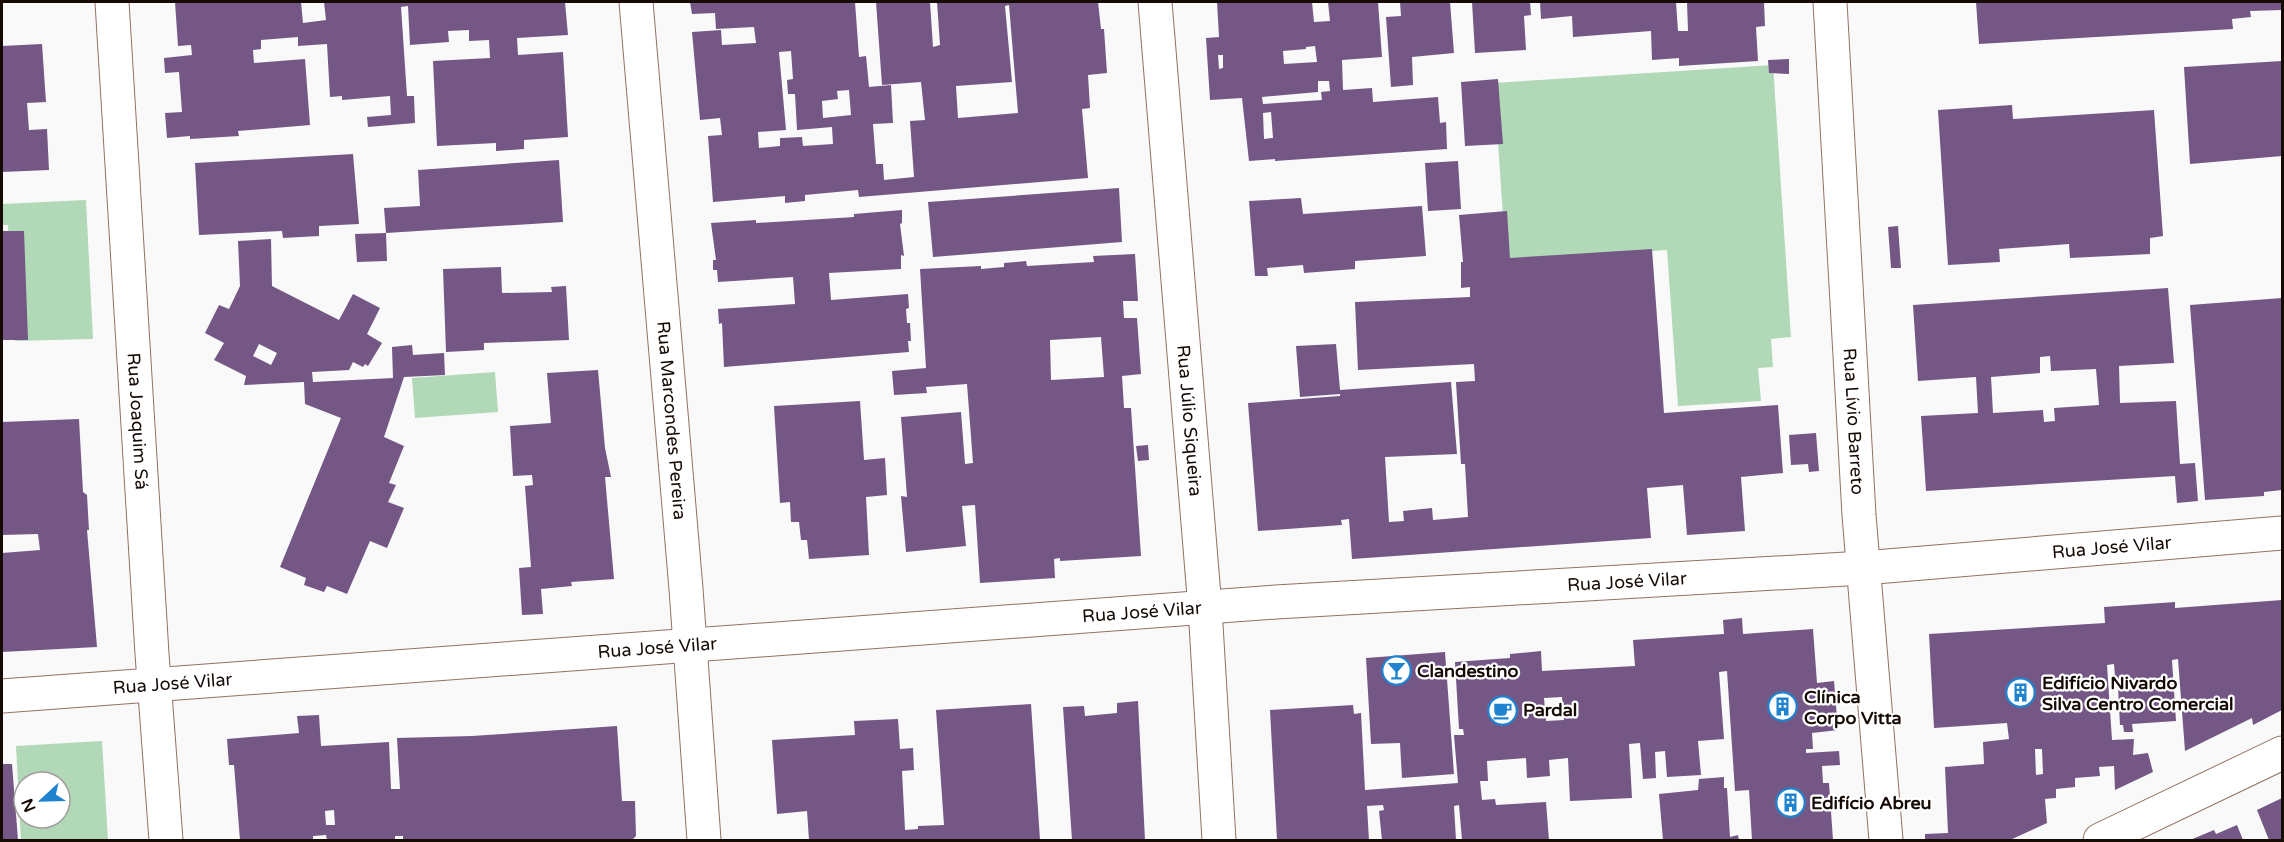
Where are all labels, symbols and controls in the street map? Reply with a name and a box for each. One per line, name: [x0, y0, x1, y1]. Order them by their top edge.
street label: Rua Marcondes Pereira: [652, 320, 691, 521]
street label: Rua Júlio Siqueira: [1172, 344, 1207, 497]
street label: Rua Lívio Barreto: [1839, 347, 1869, 495]
street label: Rua Joaquim Sá: [123, 352, 153, 490]
street label: Rua José Vilar: [2051, 531, 2172, 563]
street label: Rua José Vilar: [1567, 567, 1687, 596]
street label: Rua José Vilar: [1081, 597, 1203, 627]
street label: Rua José Vilar: [597, 632, 718, 663]
bar icon: Clandestino: [1380, 655, 1412, 687]
place label: Clandestino: [1417, 660, 1519, 682]
street label: Rua José Vilar: [112, 668, 233, 699]
place label: Edifício Nivardo Silva Centro Comercial: [2042, 672, 2234, 715]
building icon: Edifício Nivardo Silva Centro Comercial: [2005, 677, 2037, 709]
place label: Clínica Corpo Vitta: [1804, 686, 1902, 729]
building icon: Clínica Corpo Vitta: [1767, 691, 1799, 723]
cafe icon: Pardal: [1486, 694, 1518, 726]
place label: Pardal: [1523, 699, 1577, 721]
north arrow: [12, 770, 72, 830]
building icon: Edifício Abreu: [1774, 787, 1806, 819]
place label: Edifício Abreu: [1811, 792, 1932, 814]
text: N: [17, 796, 41, 815]

